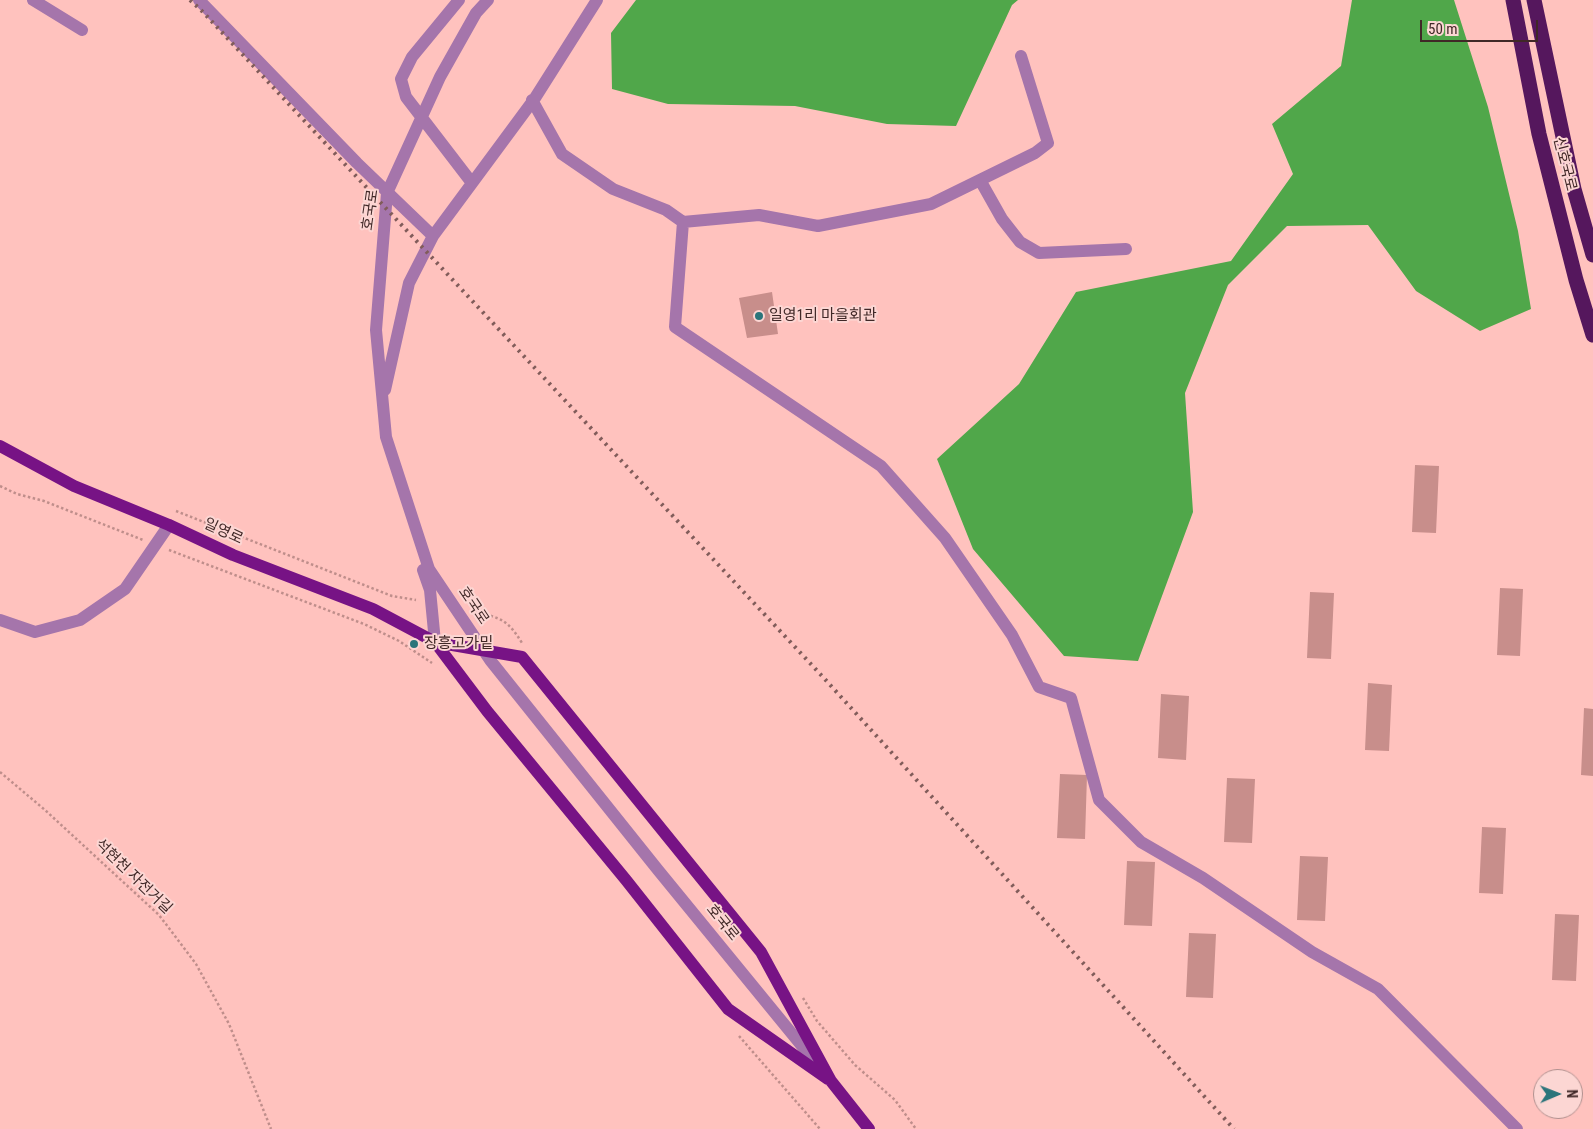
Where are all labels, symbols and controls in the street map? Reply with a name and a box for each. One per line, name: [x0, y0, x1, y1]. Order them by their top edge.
scale bar: [1423, 10, 1540, 42]
text: 50 m: [1428, 20, 1458, 38]
street label: 신호국로: [1549, 135, 1579, 193]
street label: 호국로: [359, 188, 383, 232]
place label: 일영1리 마을회관: [769, 307, 876, 325]
marker: 일영1리 마을회관: [753, 310, 765, 322]
street label: 일영로: [200, 515, 246, 549]
street label: 호국로: [454, 584, 492, 628]
place label: 장흥고가밑: [424, 635, 493, 653]
marker: 장흥고가밑: [408, 638, 420, 650]
street label: 석현천 자전거길: [91, 836, 175, 918]
street label: 호국로: [702, 901, 742, 945]
north arrow: [1533, 1069, 1583, 1119]
text: N: [1564, 1089, 1580, 1098]

